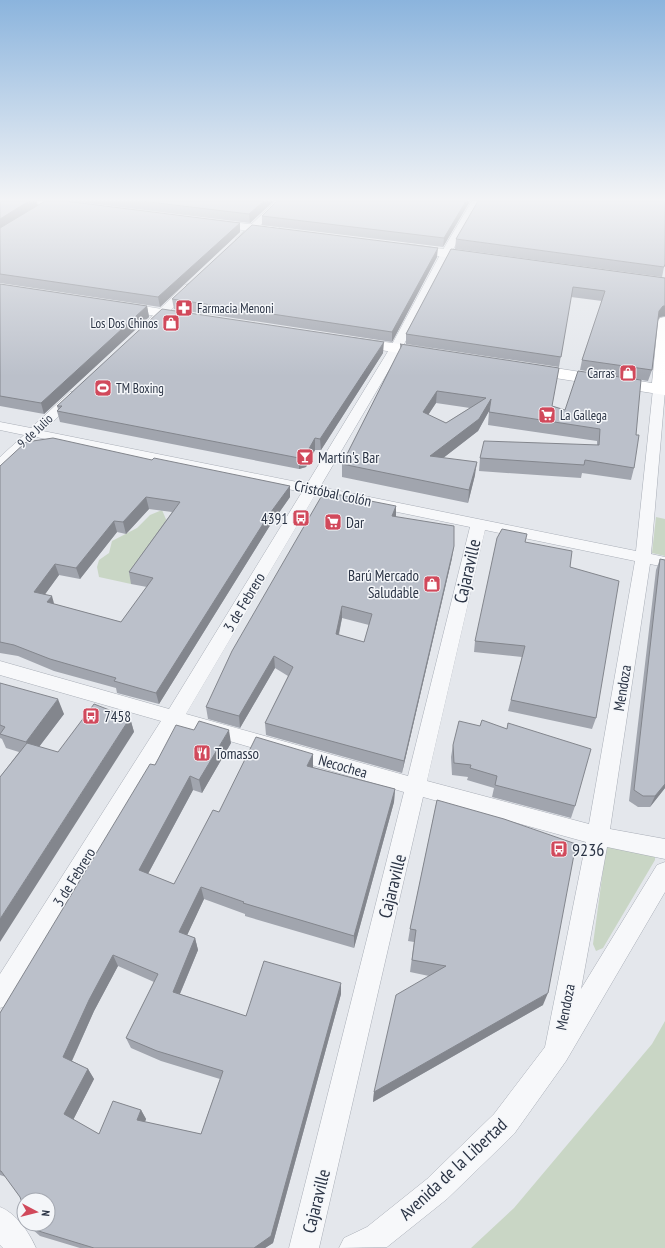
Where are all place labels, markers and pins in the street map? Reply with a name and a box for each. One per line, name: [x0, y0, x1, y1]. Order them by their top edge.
pharmacy icon: Farmacia Menoni: [174, 298, 194, 318]
place label: Farmacia Menoni: [197, 300, 274, 317]
shop icon: Los Dos Chinos: [161, 313, 181, 333]
place label: Los Dos Chinos: [91, 315, 158, 332]
shop icon: Carras: [618, 363, 638, 383]
place label: Carras: [587, 365, 615, 382]
sports icon: TM Boxing: [93, 378, 113, 398]
place label: TM Boxing: [116, 380, 164, 397]
supermarket icon: La Gallega: [537, 405, 557, 425]
place label: La Gallega: [560, 407, 607, 424]
bar icon: Martin's Bar: [295, 447, 315, 467]
place label: Martin's Bar: [318, 448, 380, 467]
bus stop icon: 4391: [291, 508, 311, 528]
place label: 4391: [261, 509, 288, 528]
supermarket icon: Dar: [323, 512, 343, 532]
place label: Dar: [346, 513, 365, 532]
place label: Barú Mercado Saludable: [348, 566, 419, 602]
shop icon: Barú Mercado Saludable: [422, 574, 442, 594]
bus stop icon: 7458: [81, 706, 101, 726]
place label: 7458: [104, 707, 131, 726]
restaurant icon: Tomasso: [192, 743, 212, 763]
place label: Tomasso: [215, 744, 259, 763]
place label: 9236: [572, 838, 604, 861]
bus stop icon: 9236: [549, 839, 569, 859]

